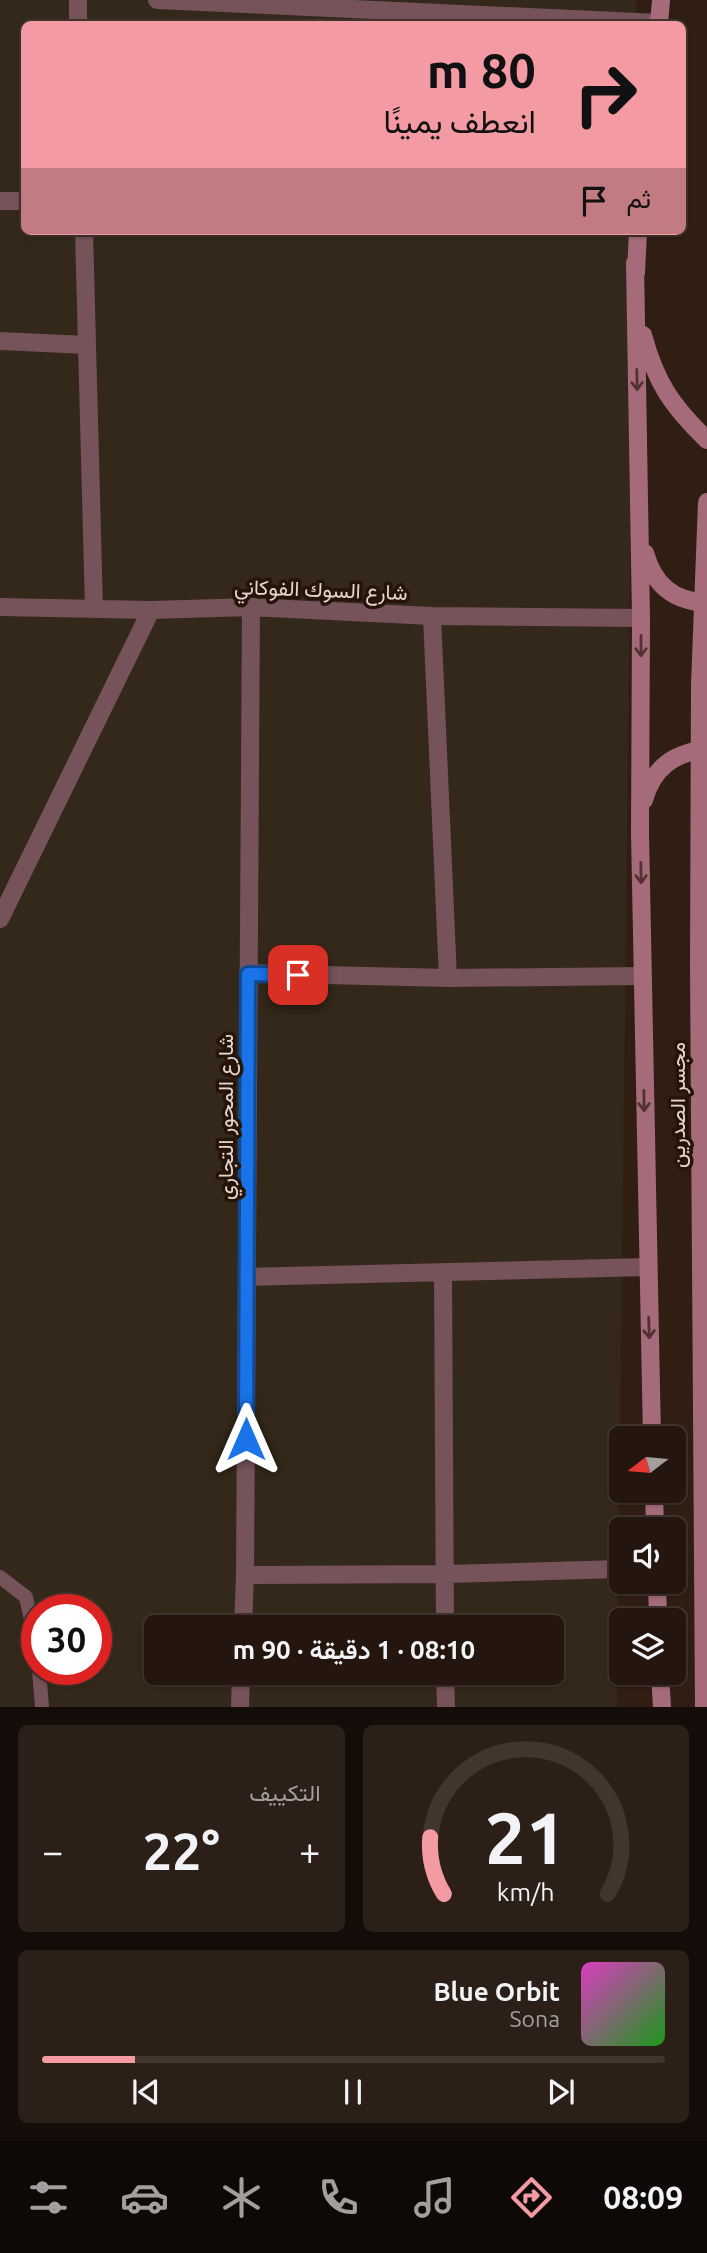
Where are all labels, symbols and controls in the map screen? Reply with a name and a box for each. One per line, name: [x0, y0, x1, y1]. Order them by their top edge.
text: 80 m: [427, 42, 536, 97]
icon: right: [560, 49, 651, 140]
text: انعطف يمينًا: [383, 103, 536, 139]
icon: arrive: [575, 182, 613, 220]
text: ثم: [627, 184, 651, 213]
one-way arrow: [630, 368, 644, 391]
street label: شارع السوك الفوكاني: [234, 574, 408, 610]
one-way arrow: [634, 634, 648, 657]
one-way arrow: [634, 862, 648, 885]
pin: [268, 945, 328, 1005]
icon: arrive: [279, 956, 317, 994]
street label: شارع المحور التجاري: [213, 1034, 243, 1200]
street label: مجسر الصدرين: [665, 1042, 691, 1168]
one-way arrow: [638, 1089, 651, 1112]
one-way arrow: [643, 1317, 656, 1340]
position arrow: [209, 1402, 283, 1476]
north arrow: [609, 1426, 686, 1503]
map controls: [609, 1426, 686, 1685]
button: sound: [609, 1517, 686, 1594]
speed limit sign: 30: [21, 1594, 112, 1685]
button: layers: [609, 1608, 686, 1685]
text: 08:10 · 1 دقيقة · 90 m: [233, 1635, 475, 1664]
text: التكييف: [249, 1780, 321, 1805]
text: 21: [485, 1797, 567, 1879]
text: 22°: [143, 1822, 220, 1880]
text: −: [42, 1830, 63, 1872]
text: +: [299, 1830, 320, 1872]
text: km/h: [497, 1878, 555, 1906]
text: Blue Orbit: [433, 1977, 560, 2006]
text: Sona: [510, 2006, 560, 2031]
icon: previous: [127, 2073, 165, 2111]
icon: pause: [334, 2073, 372, 2111]
icon: next: [542, 2073, 580, 2111]
icon: filters: [24, 2173, 73, 2222]
icon: car: [120, 2173, 169, 2222]
icon: climate: [217, 2173, 266, 2222]
icon: phone: [314, 2173, 363, 2222]
icon: music: [410, 2173, 459, 2222]
icon: directions: [507, 2173, 556, 2222]
text: 08:09: [603, 2179, 683, 2215]

